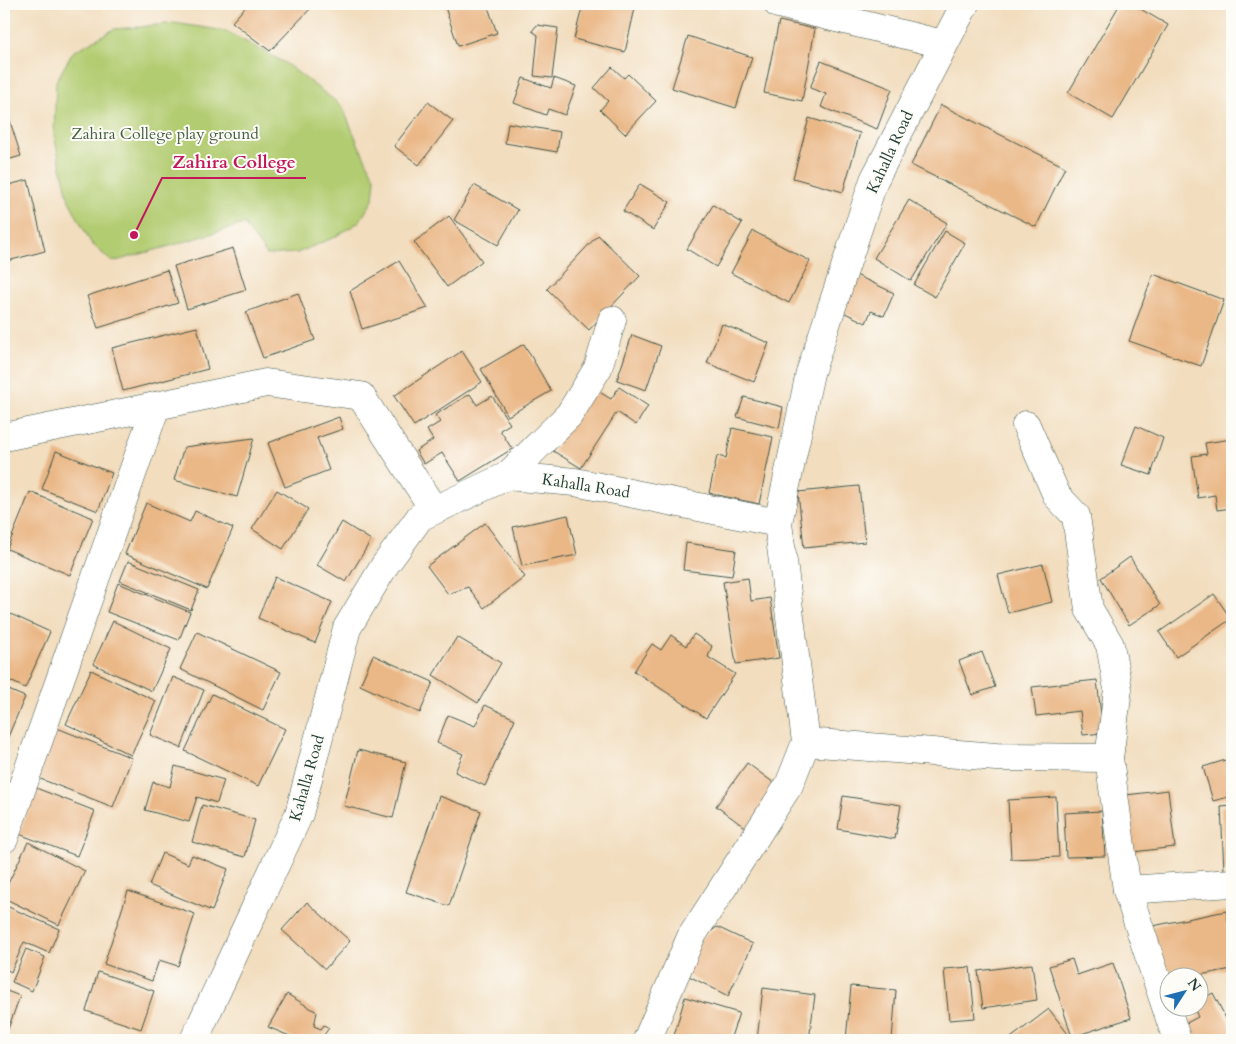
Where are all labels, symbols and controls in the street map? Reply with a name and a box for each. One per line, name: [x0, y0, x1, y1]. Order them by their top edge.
street label: Kahalla Road: [861, 107, 919, 197]
park label: Zahira College play ground: [71, 123, 259, 145]
callout: Zahira College: [162, 145, 306, 178]
text: Zahira College: [172, 150, 296, 175]
street label: Kahalla Road: [540, 468, 632, 504]
street label: Kahalla Road: [284, 732, 330, 824]
north arrow: [1158, 966, 1208, 1016]
text: N: [1183, 974, 1205, 995]

